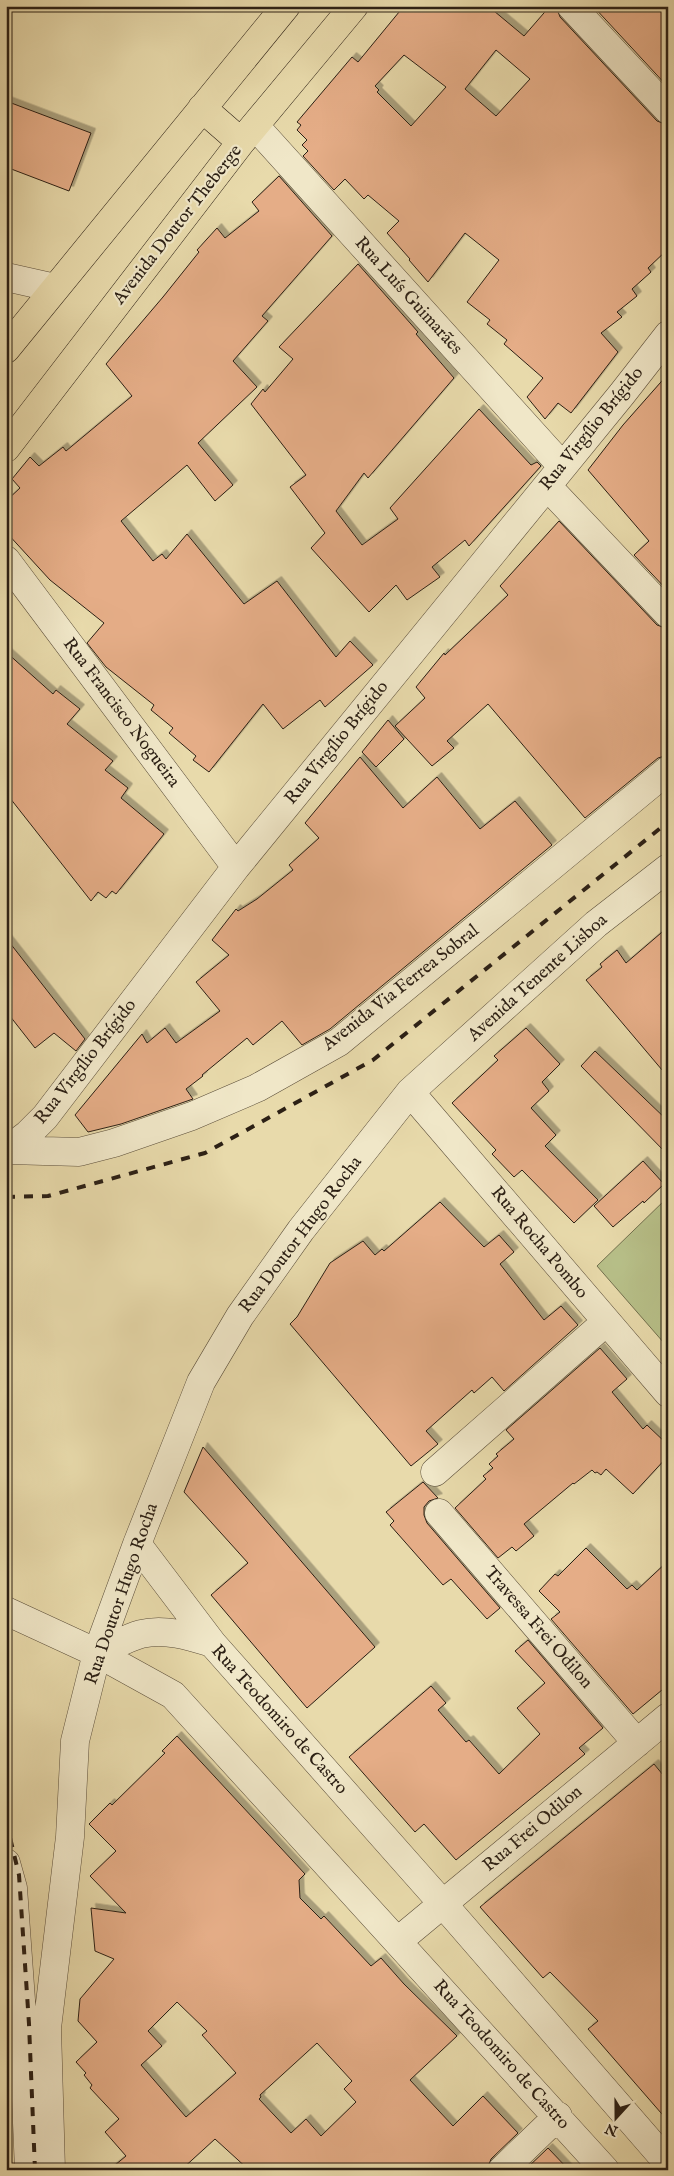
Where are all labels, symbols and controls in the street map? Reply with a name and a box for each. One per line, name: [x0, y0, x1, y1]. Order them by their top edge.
street label: Avenida Doutor Theberge: [108, 140, 248, 310]
street label: Rua Luís Guimarães: [349, 232, 467, 360]
street label: Rua Virgílio Brígido: [535, 362, 649, 496]
street label: Rua Francisco Nogueira: [57, 634, 185, 793]
street label: Rua Virgílio Brígido: [280, 676, 394, 810]
street label: Avenida Tenente Lisboa: [463, 909, 613, 1047]
street label: Avenida Via Ferrea Sobral: [317, 920, 484, 1057]
street label: Rua Virgílio Brígido: [30, 994, 142, 1129]
street label: Rua Doutor Hugo Rocha: [234, 1152, 368, 1318]
street label: Rua Rocha Pombo: [485, 1182, 593, 1304]
street label: Rua Doutor Hugo Rocha: [80, 1500, 164, 1688]
street label: Travessa Frei Odilon: [479, 1562, 598, 1694]
street label: Rua Teodomiro de Castro: [206, 1640, 353, 1800]
street label: Rua Frei Odilon: [479, 1780, 588, 1877]
street label: Rua Teodomiro de Castro: [428, 1975, 575, 2135]
north arrow: [592, 2094, 642, 2144]
text: N: [603, 2119, 622, 2140]

